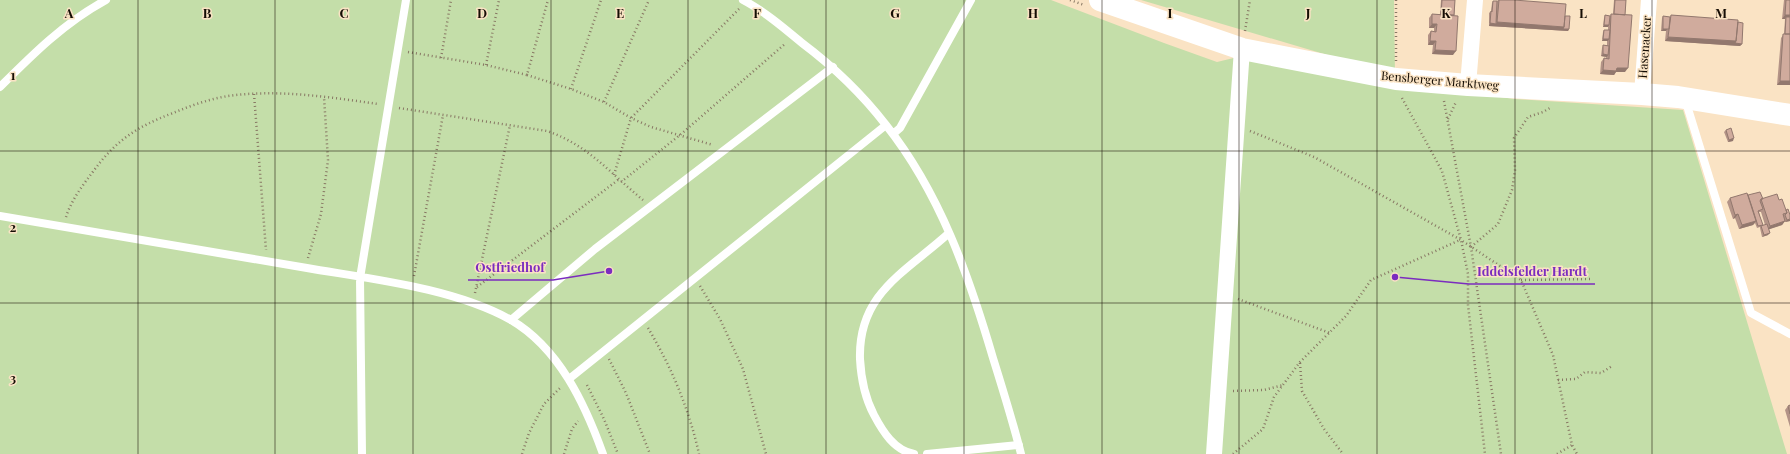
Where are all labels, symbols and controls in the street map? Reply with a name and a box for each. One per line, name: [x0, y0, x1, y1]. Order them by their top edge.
text: A: [64, 4, 74, 21]
text: B: [203, 4, 212, 21]
text: C: [339, 4, 349, 21]
text: D: [477, 4, 487, 21]
text: E: [616, 4, 624, 21]
text: F: [753, 4, 761, 21]
text: G: [890, 4, 900, 21]
text: H: [1028, 4, 1038, 21]
text: I: [1168, 4, 1173, 21]
text: J: [1305, 4, 1311, 21]
text: K: [1441, 4, 1451, 21]
text: L: [1579, 4, 1587, 21]
text: M: [1715, 4, 1727, 21]
street label: Hasenacker: [1634, 14, 1654, 79]
text: 1: [11, 66, 16, 83]
street label: Bensberger Marktweg: [1380, 67, 1500, 93]
text: 2: [10, 218, 17, 235]
callout: Ostfriedhof: [468, 255, 553, 280]
text: Ostfriedhof: [475, 258, 546, 275]
callout: Iddelsfelder Hardt: [1469, 259, 1595, 284]
text: Iddelsfelder Hardt: [1477, 262, 1587, 279]
text: 3: [10, 369, 16, 386]

